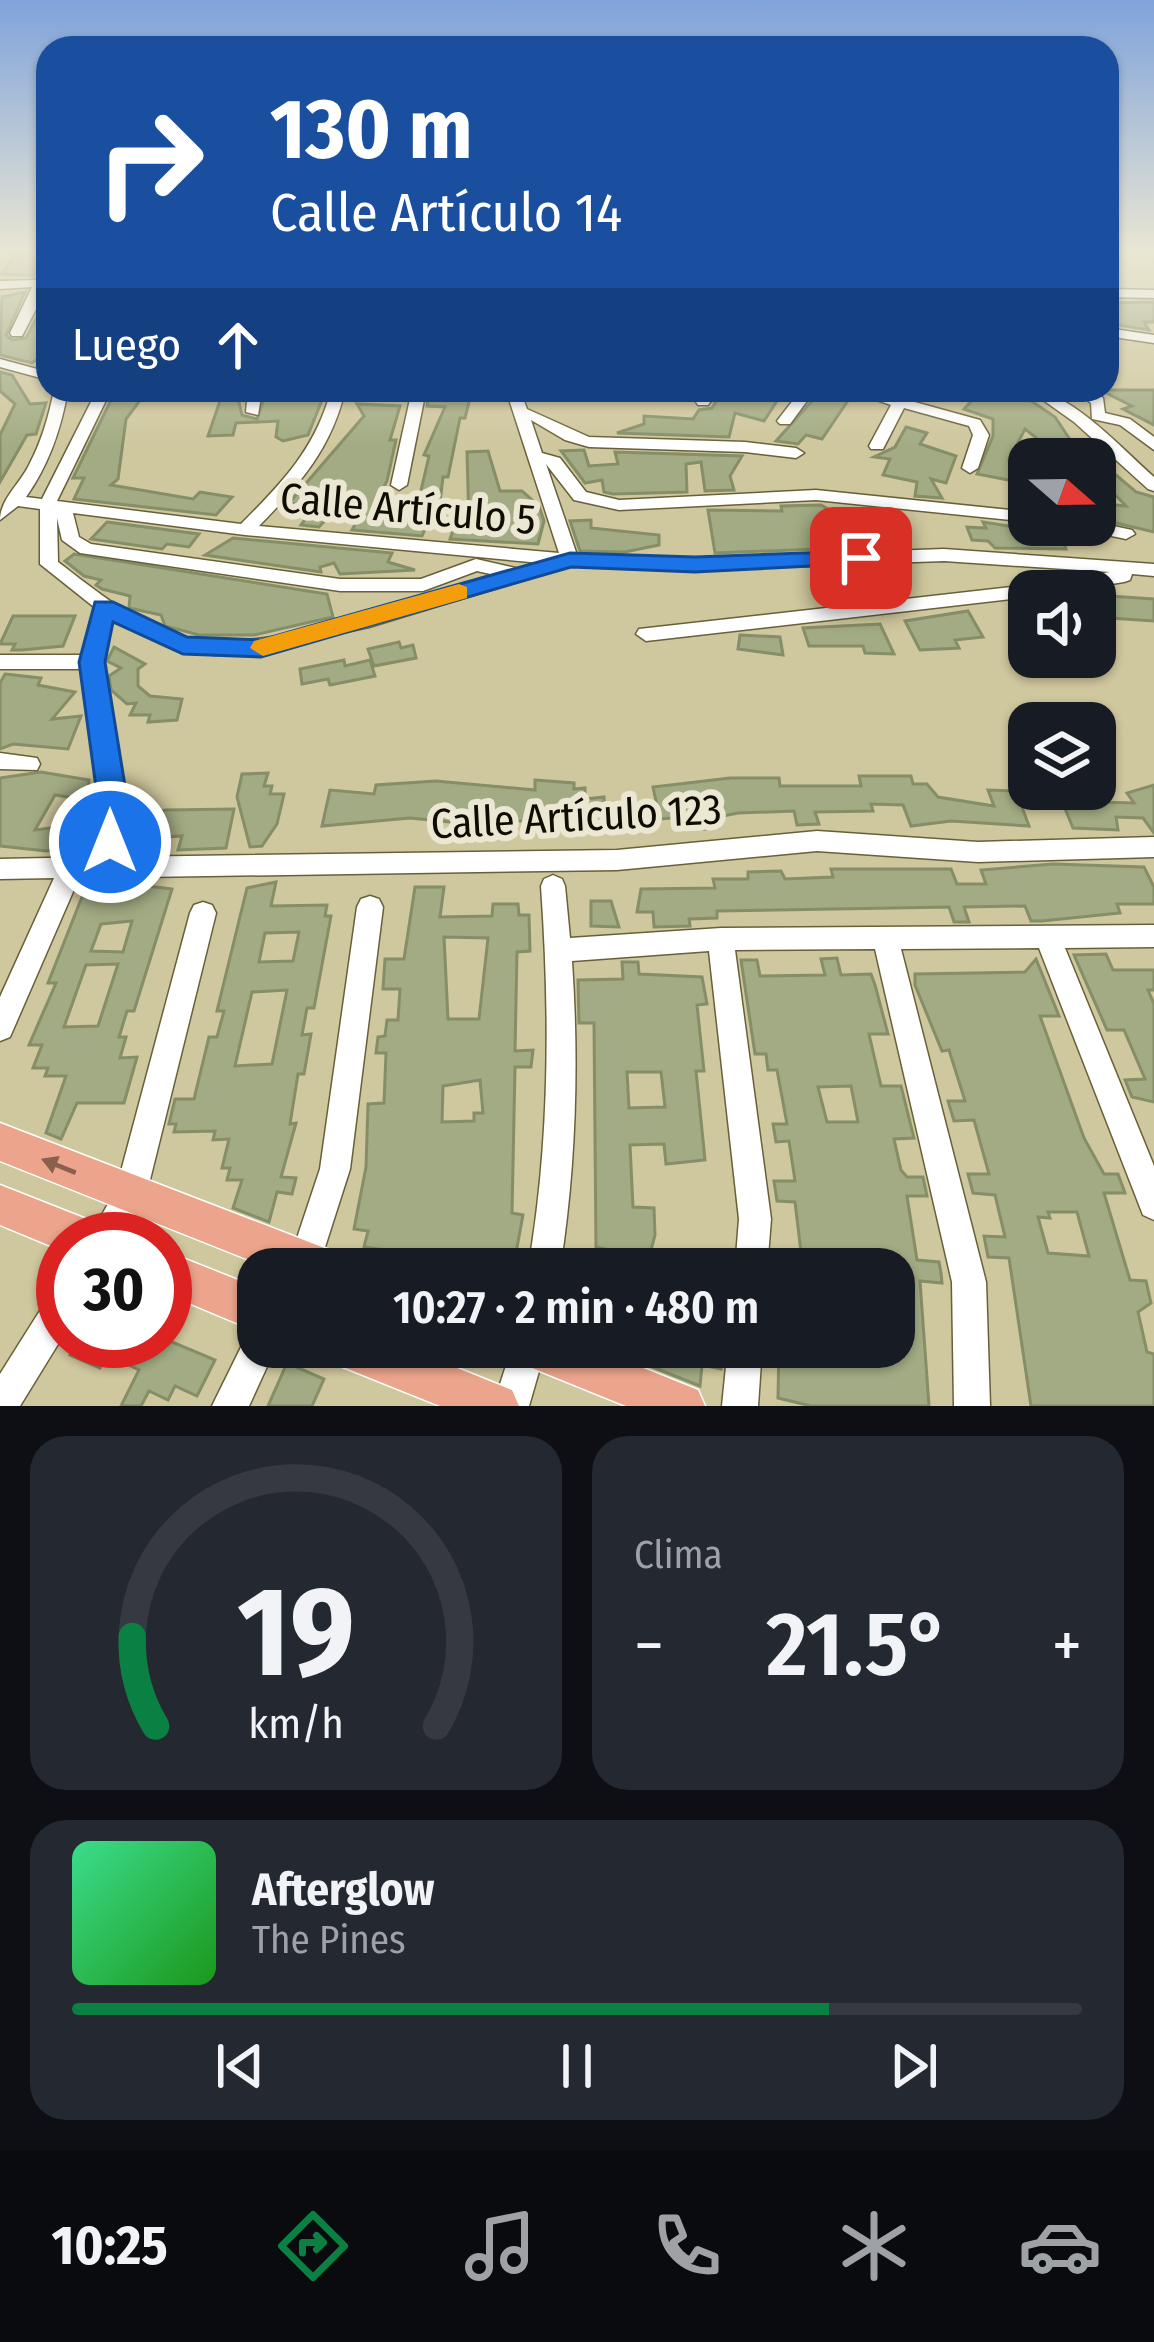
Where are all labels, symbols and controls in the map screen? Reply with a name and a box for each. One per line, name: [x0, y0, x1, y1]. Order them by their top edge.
text: 130 m: [270, 79, 473, 180]
icon: right: [72, 84, 228, 240]
text: Calle Artículo 14: [270, 181, 622, 245]
icon: ahead: [205, 312, 271, 378]
text: Luego: [72, 318, 181, 372]
north arrow: [1008, 438, 1116, 546]
map controls: [1008, 438, 1116, 810]
street label: Calle Artículo 5: [278, 473, 538, 545]
pin: [810, 507, 912, 609]
icon: arrive: [828, 525, 894, 591]
button: sound: [1008, 570, 1116, 678]
button: layers: [1008, 702, 1116, 810]
position arrow: [47, 779, 173, 905]
street label: Calle Artículo 123: [429, 784, 723, 850]
one-way arrow: [40, 1156, 76, 1175]
speed limit sign: 30: [36, 1212, 192, 1368]
text: 10:27 · 2 min · 480 m: [393, 1281, 759, 1335]
text: Clima: [634, 1532, 723, 1578]
text: 19: [237, 1558, 355, 1708]
text: 21.5°: [766, 1591, 949, 1699]
text: −: [634, 1606, 664, 1685]
text: +: [1052, 1606, 1082, 1685]
text: km/h: [248, 1698, 344, 1749]
text: Afterglow: [252, 1863, 434, 1917]
text: The Pines: [252, 1917, 406, 1963]
icon: previous: [207, 2033, 273, 2099]
icon: pause: [544, 2033, 610, 2099]
icon: next: [881, 2033, 947, 2099]
icon: directions: [271, 2204, 355, 2288]
icon: music: [458, 2204, 542, 2288]
icon: phone: [645, 2204, 729, 2288]
icon: climate: [832, 2204, 916, 2288]
icon: car: [1018, 2204, 1102, 2288]
text: 10:25: [51, 2214, 168, 2278]

